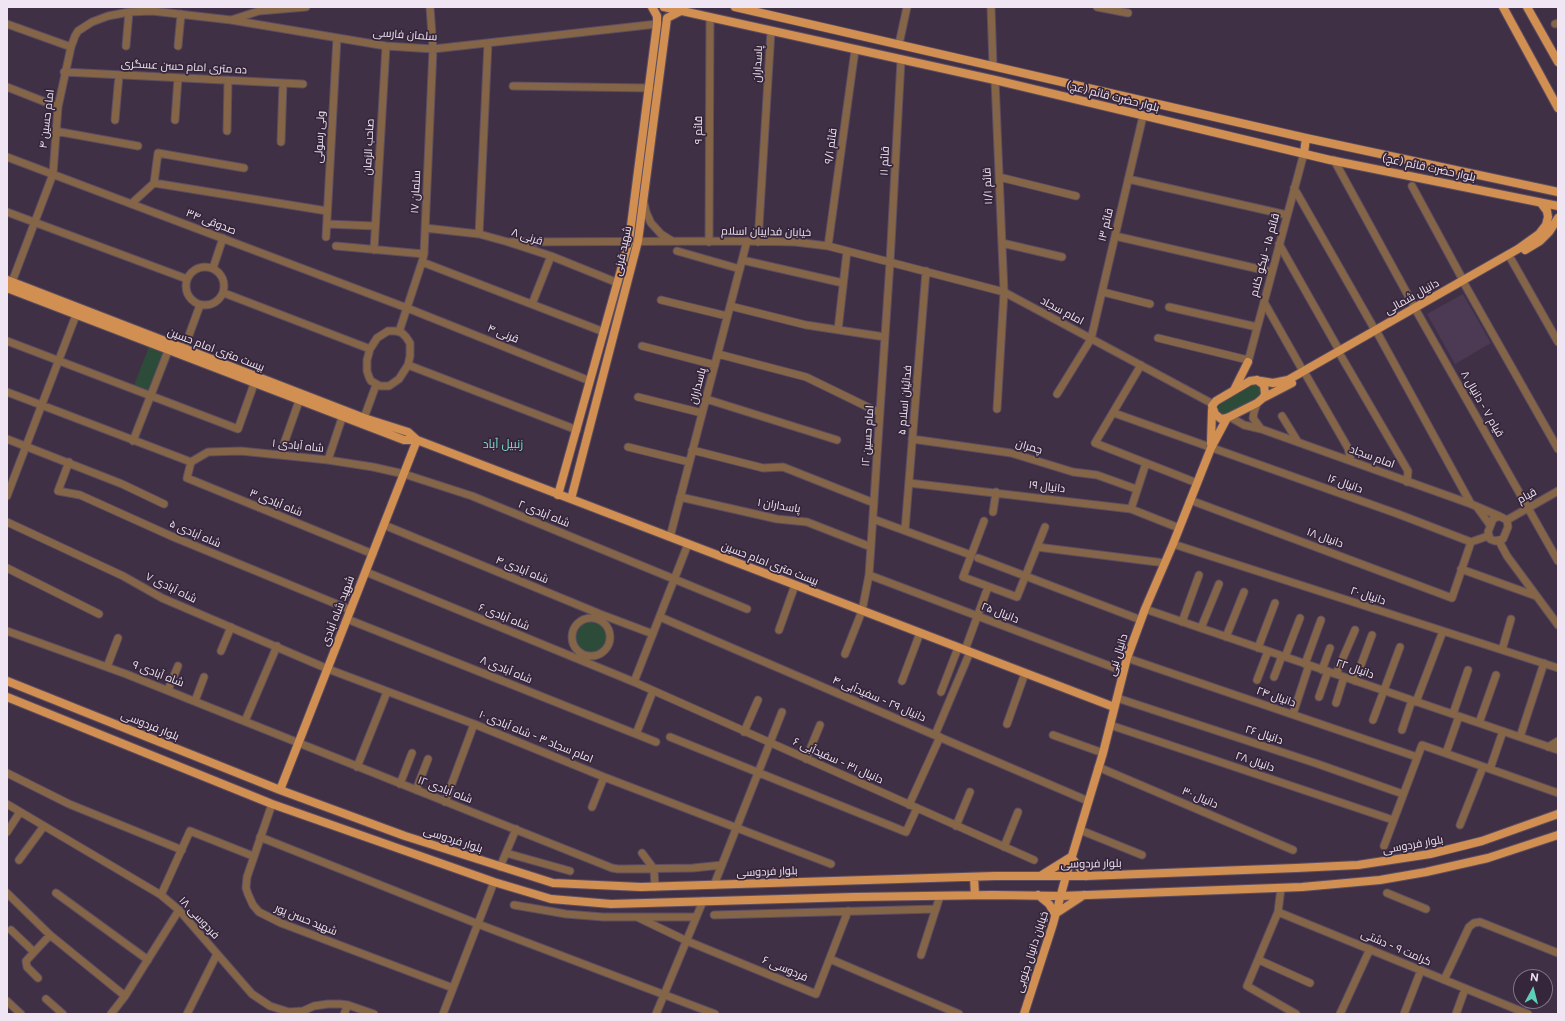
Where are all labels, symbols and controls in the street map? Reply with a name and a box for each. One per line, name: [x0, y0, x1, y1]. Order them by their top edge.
street label: سلمان فارسی: [372, 26, 438, 44]
street label: پاسداران: [750, 45, 766, 83]
street label: ده متری امام حسن عسگری: [121, 57, 247, 77]
street label: بلوار حضرت قائم (عج): [1065, 79, 1161, 115]
street label: امام حسین ۴: [37, 89, 57, 149]
street label: ولی رسولی: [312, 110, 328, 164]
street label: قائم ۹: [692, 116, 706, 144]
street label: صاحب الزمان: [361, 118, 377, 176]
street label: قائم ۹/۱: [822, 127, 840, 165]
street label: قائم ۱۱: [878, 146, 892, 176]
street label: بلوار حضرت قائم (عج): [1381, 152, 1477, 184]
street label: قائم ۱۱/۱: [980, 167, 996, 205]
street label: سلمان ۱۷: [408, 170, 424, 214]
street label: صدوقی ۳۴: [184, 206, 238, 238]
street label: قائم ۱۳: [1096, 207, 1116, 243]
street label: قائم ۱۵ - نیکو کلام: [1248, 212, 1282, 298]
street label: شهید قرنی: [611, 225, 635, 277]
street label: خیابان فداییان اسلام: [721, 225, 811, 239]
street label: قرنی ۸: [510, 226, 544, 248]
street label: دانیال شمالی: [1382, 277, 1442, 317]
street label: امام سجاد: [1038, 294, 1086, 328]
street label: قرنی ۴: [485, 322, 521, 346]
street label: بیست متری امام حسین: [166, 325, 266, 375]
street label: فدائیان اسلام ۵: [895, 365, 915, 435]
street label: پاسداران: [687, 366, 709, 406]
street label: قیام ۷ - دانیال ۸: [1458, 369, 1506, 439]
street label: امام حسین ۱۲: [859, 405, 877, 467]
street label: شاه آبادی ۱: [271, 437, 325, 455]
district label: زنبیل آباد: [483, 437, 523, 451]
street label: چمران: [1014, 437, 1044, 457]
street label: امام سجاد: [1348, 443, 1396, 471]
street label: دانیال ۱۶: [1326, 472, 1364, 496]
street label: دانیال ۱۹: [1028, 478, 1066, 496]
street label: قیام: [1515, 485, 1539, 507]
street label: شاه آبادی ۳: [248, 486, 304, 520]
street label: پاسداران ۱: [757, 496, 801, 516]
street label: شاه آبادی ۲: [516, 498, 572, 530]
street label: شاه آبادی ۵: [167, 517, 223, 551]
street label: دانیال ۱۸: [1305, 525, 1345, 551]
street label: بیست متری امام حسین: [720, 539, 820, 589]
street label: شاه آبادی ۴: [494, 553, 550, 587]
street label: شاه آبادی ۷: [143, 570, 199, 606]
street label: شهید شاه آبادی: [319, 574, 357, 648]
street label: دانیال ۲۰: [1349, 584, 1387, 608]
street label: دانیال ۲۵: [979, 600, 1021, 626]
street label: شاه آبادی ۶: [477, 601, 531, 633]
street label: دانیال نبی: [1105, 632, 1131, 678]
street label: شاه آبادی ۸: [478, 654, 534, 686]
street label: دانیال ۲۲: [1334, 656, 1376, 682]
street label: شاه آبادی ۹: [130, 658, 186, 690]
street label: دانیال ۲۹ - سفیدآبی ۴: [830, 673, 928, 725]
street label: دانیال ۲۴: [1255, 684, 1297, 710]
street label: بلوار فردوسی: [119, 708, 181, 744]
street label: امام سجاد ۳ - شاه آبادی ۱۰: [477, 708, 595, 766]
street label: دانیال ۲۶: [1244, 723, 1284, 747]
street label: دانیال ۳۱ - سفیدآبی ۶: [791, 735, 885, 787]
street label: دانیال ۲۸: [1234, 749, 1276, 775]
street label: شاه آبادی ۱۲: [416, 773, 474, 807]
street label: دانیال ۳۰: [1180, 785, 1220, 811]
street label: بلوار فردوسی: [422, 824, 484, 856]
street label: بلوار فردوسی: [1382, 833, 1444, 857]
street label: بلوار فردوسی: [1060, 857, 1122, 871]
street label: بلوار فردوسی: [736, 864, 798, 880]
street label: فردوسی ۱۸: [176, 894, 222, 942]
street label: شهید حسن پور: [273, 901, 339, 939]
street label: خیابان دانیال جنوبی: [1013, 910, 1051, 994]
street label: کرامت ۹ - دشتی: [1359, 927, 1433, 969]
street label: فردوسی ۶: [760, 954, 810, 984]
north arrow: [1513, 969, 1553, 1009]
text: N: [1529, 971, 1539, 985]

